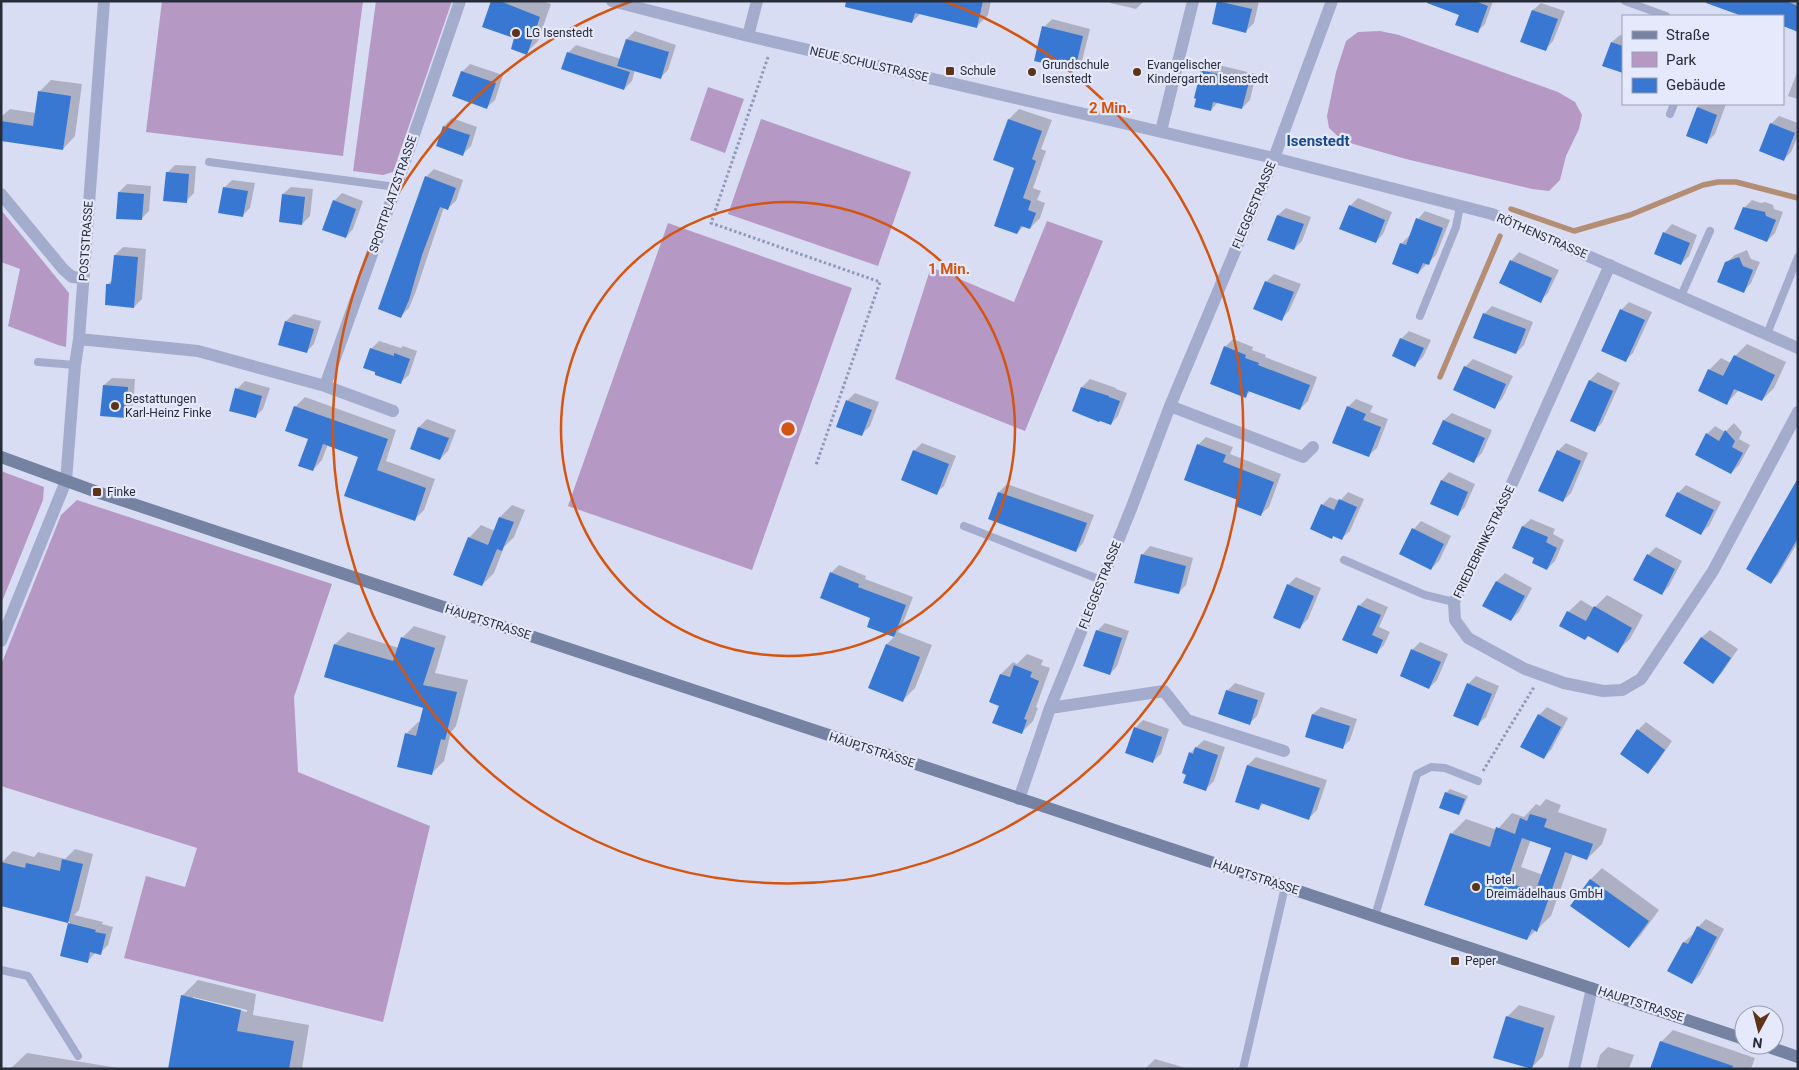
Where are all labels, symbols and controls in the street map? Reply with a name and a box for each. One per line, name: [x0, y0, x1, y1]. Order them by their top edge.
legend: [1622, 15, 1784, 105]
place label: LG Isenstedt: [526, 26, 593, 40]
text: Straße: [1666, 26, 1710, 44]
marker: LG Isenstedt: [510, 27, 522, 39]
street label: NEUE SCHULSTRASSE: [808, 44, 930, 85]
text: Park: [1666, 51, 1697, 69]
place label: Grundschule Isenstedt: [1042, 58, 1109, 86]
place label: Evangelischer Kindergarten Isenstedt: [1147, 58, 1268, 86]
place label: Schule: [960, 64, 996, 78]
marker: Schule: [944, 65, 956, 77]
marker: Grundschule Isenstedt: [1026, 66, 1038, 78]
marker: Evangelischer Kindergarten Isenstedt: [1131, 66, 1143, 78]
text: Gebäude: [1666, 76, 1725, 94]
text: 2 Min.: [1089, 99, 1131, 117]
district label: Isenstedt: [1286, 132, 1350, 150]
street label: SPORTPLATZSTRASSE: [366, 133, 420, 255]
street label: FLEGGESTRASSE: [1229, 159, 1279, 251]
street label: POSTSTRASSE: [76, 200, 96, 282]
street label: RÖTHENSTRASSE: [1495, 210, 1590, 261]
text: 1 Min.: [928, 260, 970, 278]
place label: Bestattungen Karl-Heinz Finke: [125, 392, 211, 420]
marker: Bestattungen Karl-Heinz Finke: [109, 400, 121, 412]
centre of rings: [779, 420, 797, 438]
street label: FRIEDEBRINKSTRASSE: [1451, 483, 1517, 601]
place label: Finke: [107, 485, 136, 499]
marker: Finke: [91, 486, 103, 498]
street label: FLEGGESTRASSE: [1076, 539, 1124, 631]
street label: HAUPTSTRASSE: [443, 602, 533, 643]
street label: HAUPTSTRASSE: [827, 730, 917, 771]
street label: HAUPTSTRASSE: [1211, 857, 1301, 898]
place label: Hotel Dreimädelhaus GmbH: [1486, 873, 1603, 901]
marker: Hotel Dreimädelhaus GmbH: [1470, 881, 1482, 893]
place label: Peper: [1465, 954, 1496, 968]
marker: Peper: [1449, 955, 1461, 967]
street label: HAUPTSTRASSE: [1596, 984, 1686, 1025]
north arrow: [1734, 1005, 1784, 1055]
text: N: [1752, 1034, 1763, 1051]

